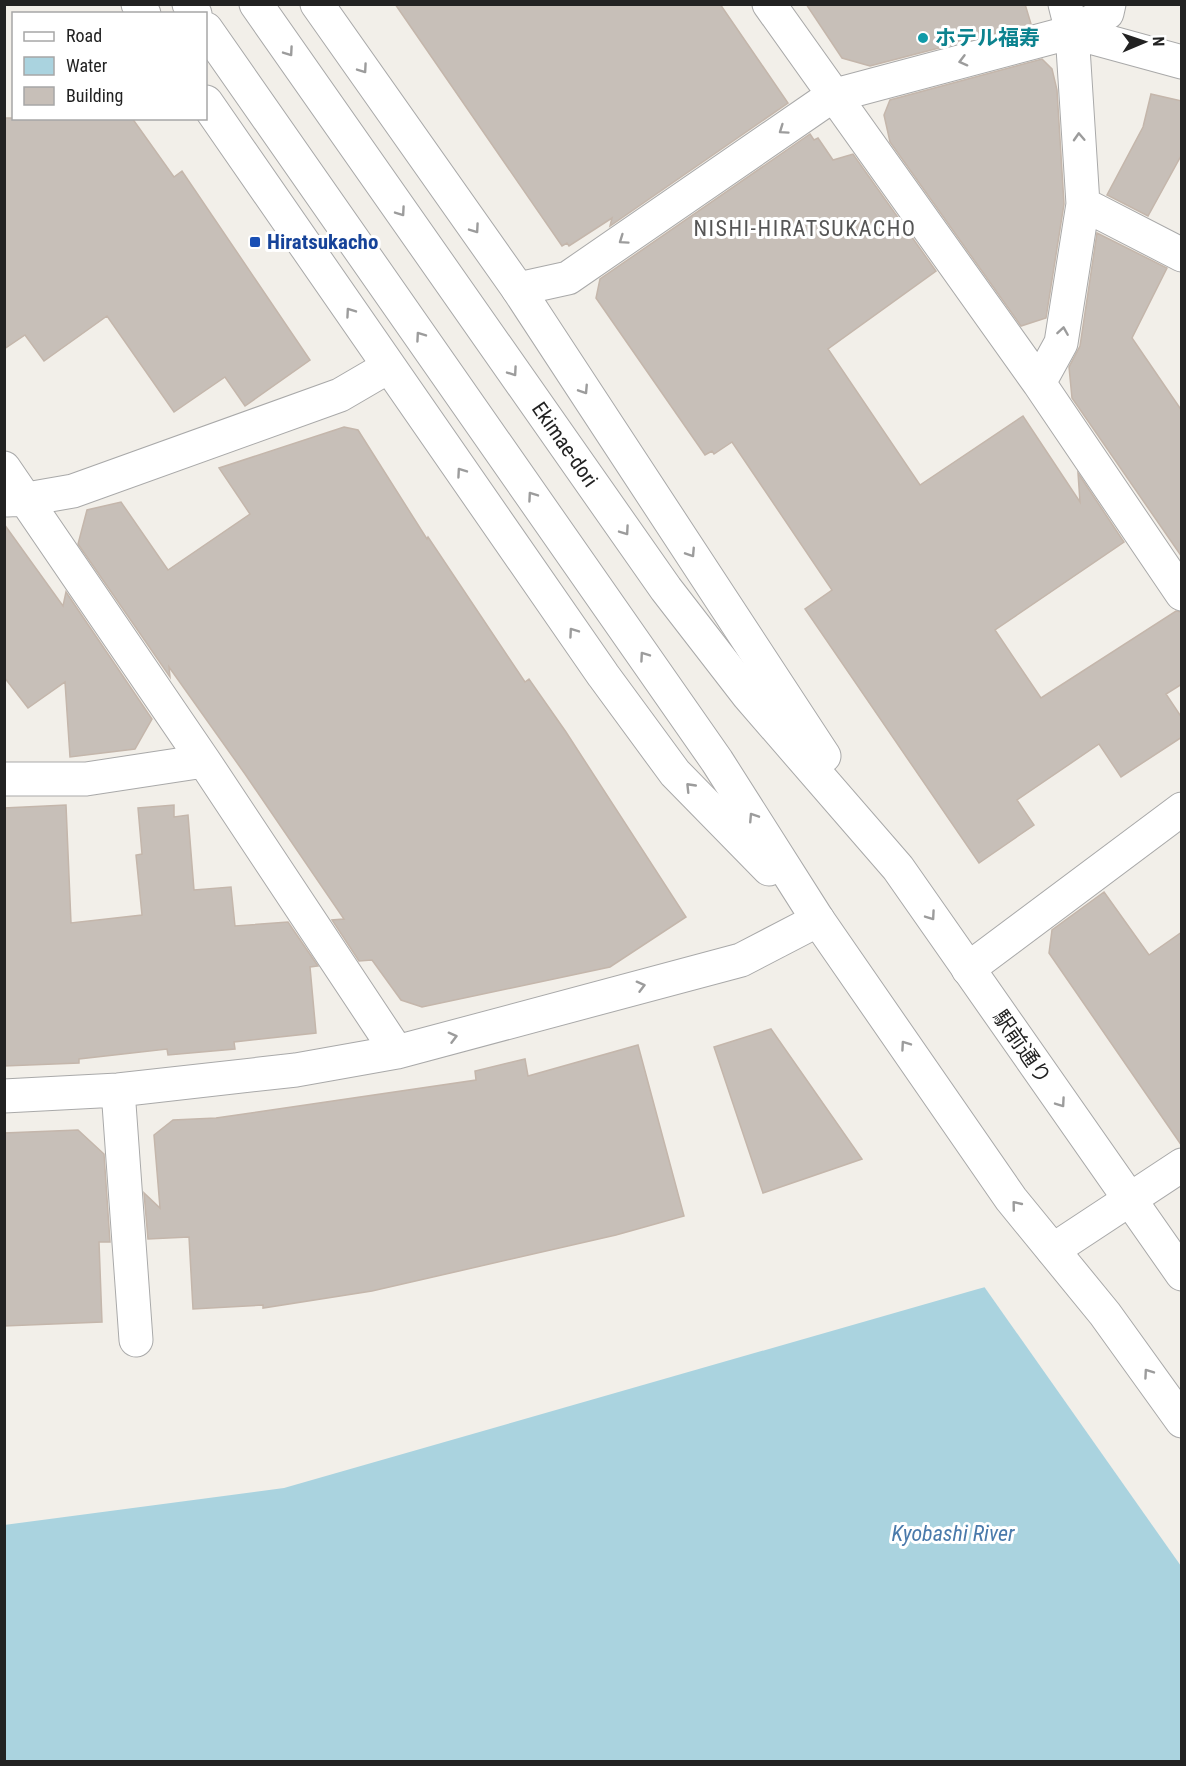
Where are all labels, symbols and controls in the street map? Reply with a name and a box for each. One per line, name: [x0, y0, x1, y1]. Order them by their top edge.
legend: [12, 12, 207, 120]
north arrow: [1114, 12, 1174, 72]
text: Road: [66, 25, 102, 46]
place label: ホテル福寿: [935, 26, 1040, 50]
marker: ホテル福寿: [916, 31, 930, 45]
text: N: [1149, 36, 1168, 47]
one-way arrow: [282, 46, 293, 57]
one-way arrow: [958, 54, 969, 66]
text: Water: [66, 55, 108, 76]
one-way arrow: [356, 63, 367, 74]
text: Building: [66, 85, 123, 106]
one-way arrow: [779, 123, 790, 134]
one-way arrow: [1072, 133, 1085, 142]
one-way arrow: [394, 205, 405, 216]
district label: NISHI-HIRATSUKACHO: [693, 216, 917, 241]
one-way arrow: [468, 222, 479, 233]
place label: Hiratsukacho: [267, 230, 378, 254]
one-way arrow: [618, 233, 629, 244]
marker: Hiratsukacho: [248, 235, 262, 249]
one-way arrow: [346, 307, 357, 318]
one-way arrow: [1056, 326, 1068, 335]
one-way arrow: [416, 332, 427, 343]
one-way arrow: [506, 365, 517, 376]
one-way arrow: [577, 384, 588, 395]
street label: Ekimae-dori: [527, 398, 603, 492]
one-way arrow: [457, 468, 468, 479]
one-way arrow: [528, 492, 539, 503]
one-way arrow: [618, 525, 629, 536]
one-way arrow: [684, 547, 695, 558]
one-way arrow: [569, 627, 580, 638]
one-way arrow: [640, 652, 651, 663]
one-way arrow: [686, 784, 697, 795]
one-way arrow: [749, 813, 760, 824]
one-way arrow: [924, 910, 935, 921]
one-way arrow: [636, 981, 646, 994]
street label: 駅前通り: [988, 1006, 1056, 1088]
one-way arrow: [448, 1031, 458, 1044]
one-way arrow: [901, 1041, 912, 1052]
one-way arrow: [1054, 1097, 1065, 1108]
one-way arrow: [1013, 1201, 1024, 1212]
one-way arrow: [1144, 1369, 1155, 1380]
water label: Kyobashi River: [891, 1521, 1015, 1546]

